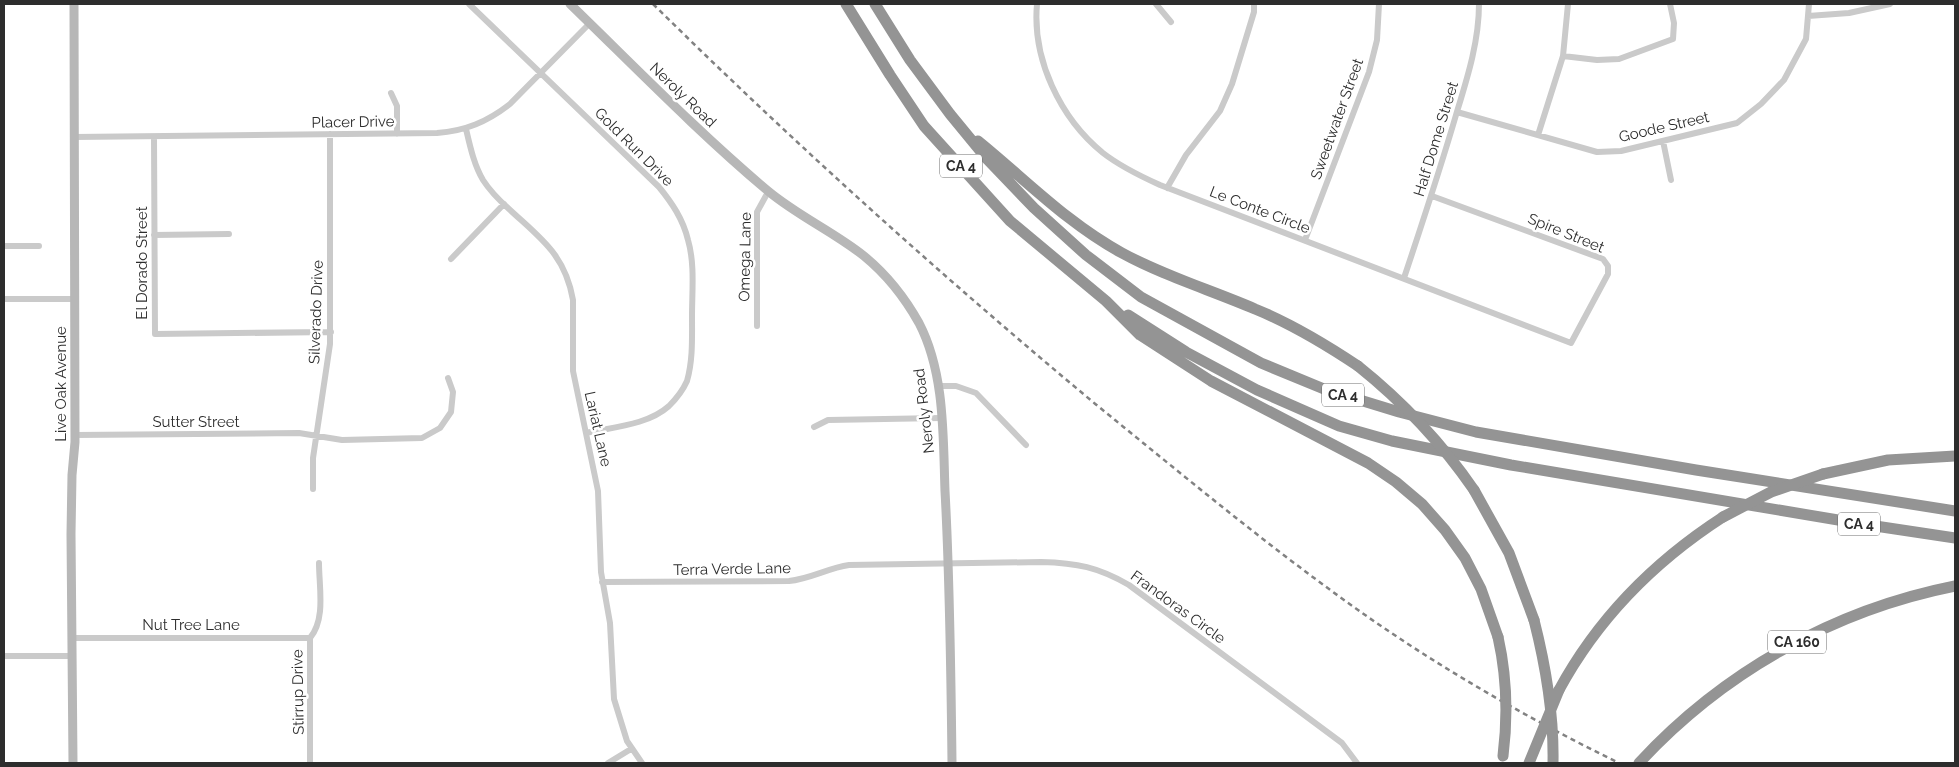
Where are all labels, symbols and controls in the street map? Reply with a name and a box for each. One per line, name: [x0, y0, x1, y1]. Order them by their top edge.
street label: Sweetwater Street: [1307, 56, 1367, 182]
street label: Neroly Road: [646, 59, 720, 131]
street label: Half Dome Street: [1410, 79, 1462, 199]
street label: Gold Run Drive: [591, 104, 677, 190]
street label: Goode Street: [1617, 108, 1711, 146]
street label: Placer Drive: [311, 112, 395, 132]
road number: CA 4: [940, 154, 982, 178]
street label: Le Conte Circle: [1207, 183, 1313, 238]
street label: El Dorado Street: [133, 206, 151, 320]
street label: Spire Street: [1525, 210, 1607, 256]
street label: Omega Lane: [735, 212, 755, 302]
street label: Silverado Drive: [305, 260, 327, 364]
street label: Live Oak Avenue: [52, 326, 70, 442]
street label: Neroly Road: [910, 367, 938, 455]
road number: CA 4: [1322, 384, 1364, 406]
street label: Lariat Lane: [581, 390, 615, 469]
street label: Sutter Street: [152, 413, 240, 431]
road number: CA 4: [1838, 512, 1880, 536]
street label: Terra Verde Lane: [673, 559, 791, 579]
street label: Frandoras Circle: [1127, 567, 1229, 648]
street label: Nut Tree Lane: [142, 616, 240, 634]
road number: CA 160: [1768, 630, 1826, 654]
street label: Stirrup Drive: [288, 649, 308, 735]

